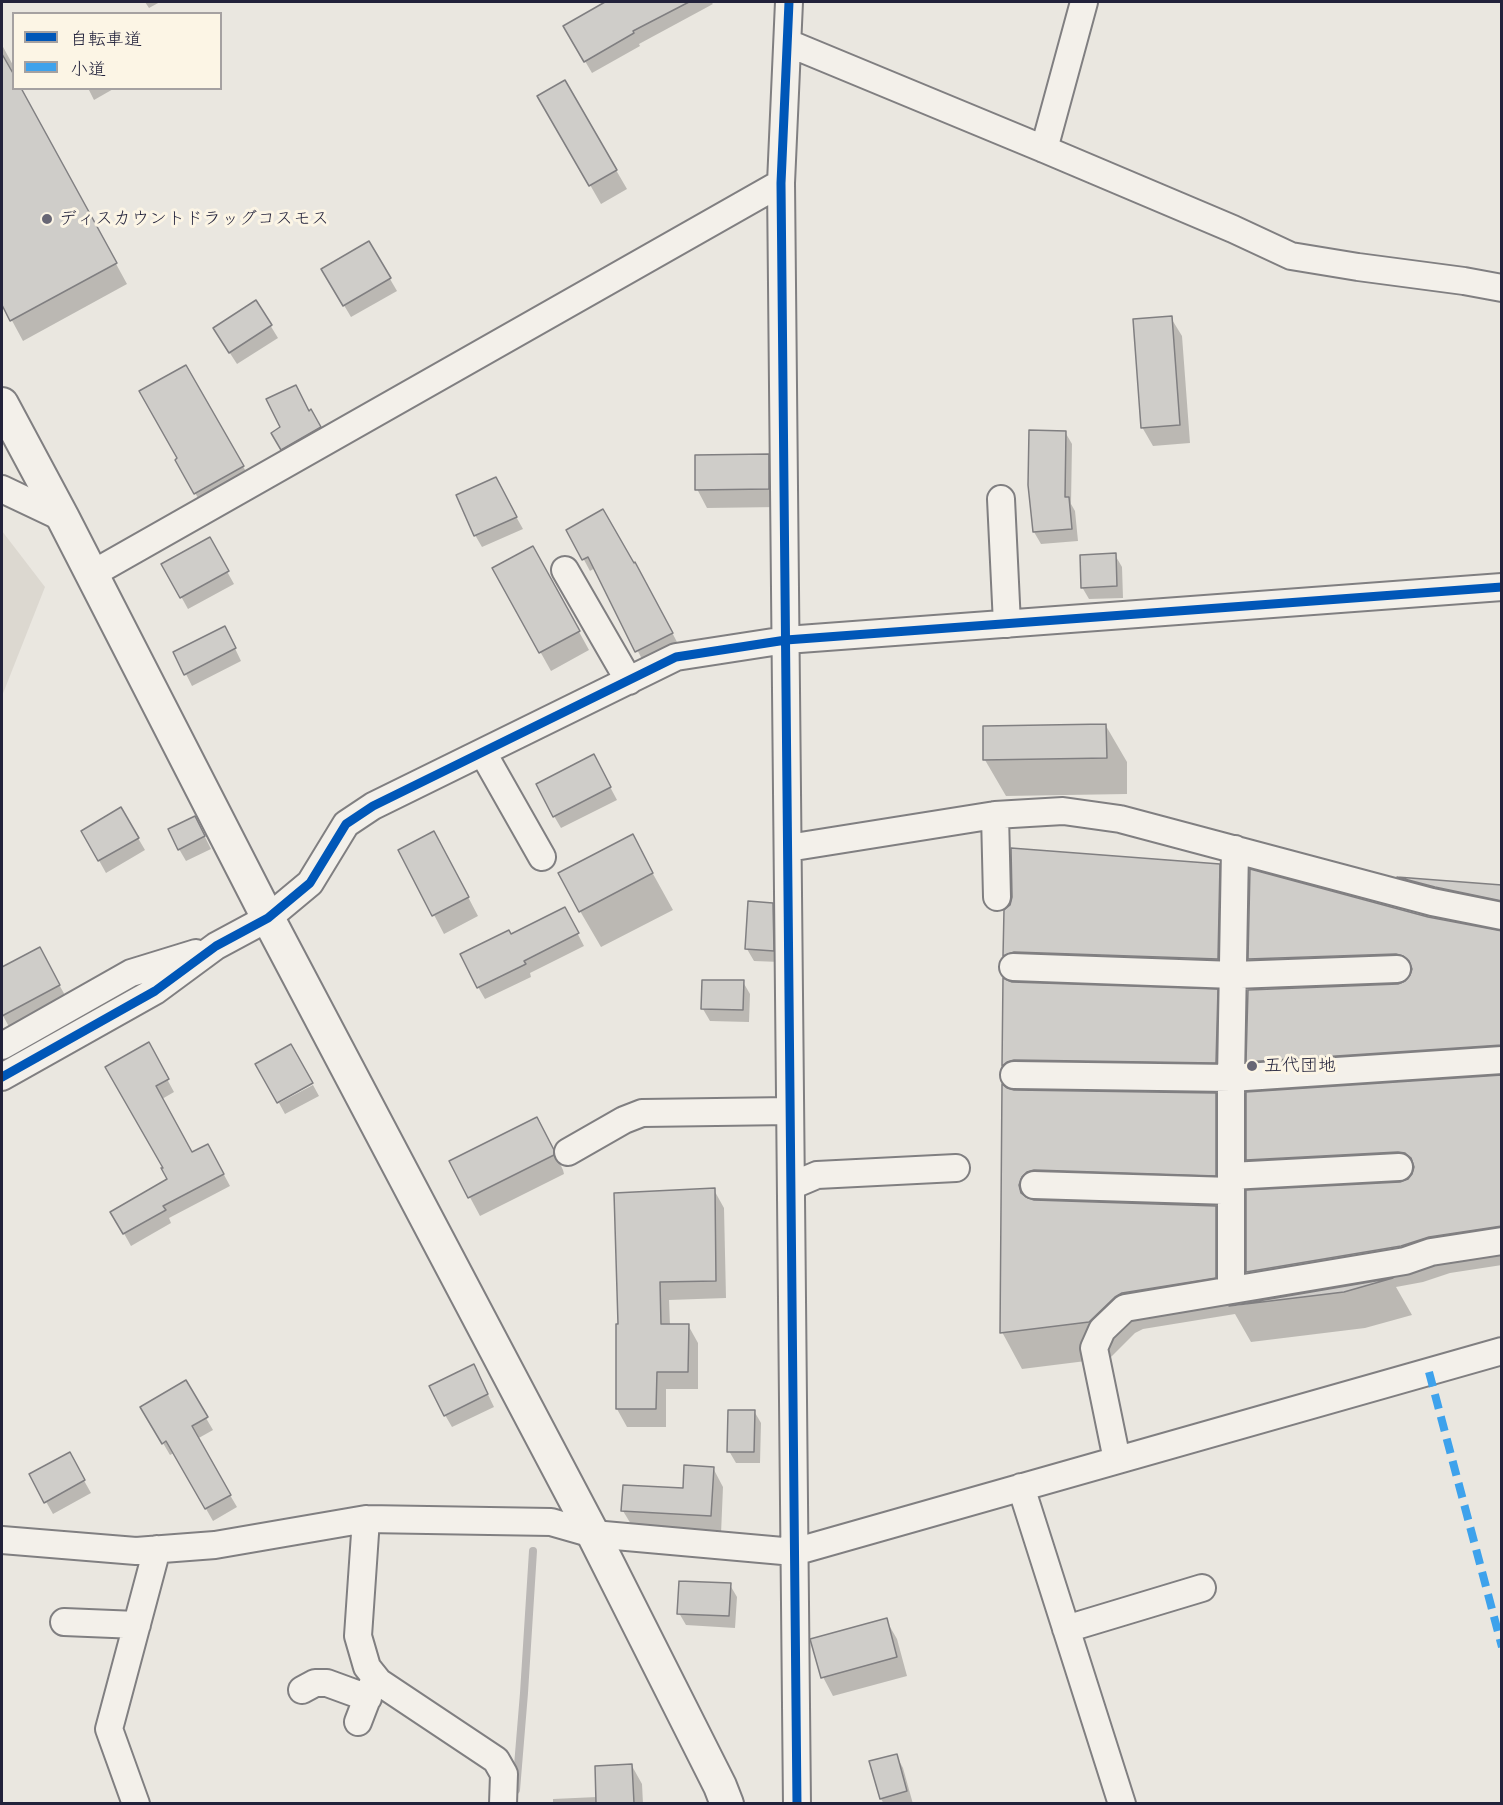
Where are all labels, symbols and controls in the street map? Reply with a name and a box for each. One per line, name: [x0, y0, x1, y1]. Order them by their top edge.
legend: [12, 12, 222, 90]
text: 自転車道: [70, 29, 142, 50]
text: 小道: [70, 59, 106, 80]
place label: ディスカウントドラッグコスモス: [59, 208, 329, 230]
marker: ディスカウントドラッグコスモス: [40, 212, 54, 226]
place label: 五代団地: [1264, 1055, 1336, 1077]
marker: 五代団地: [1245, 1059, 1259, 1073]

